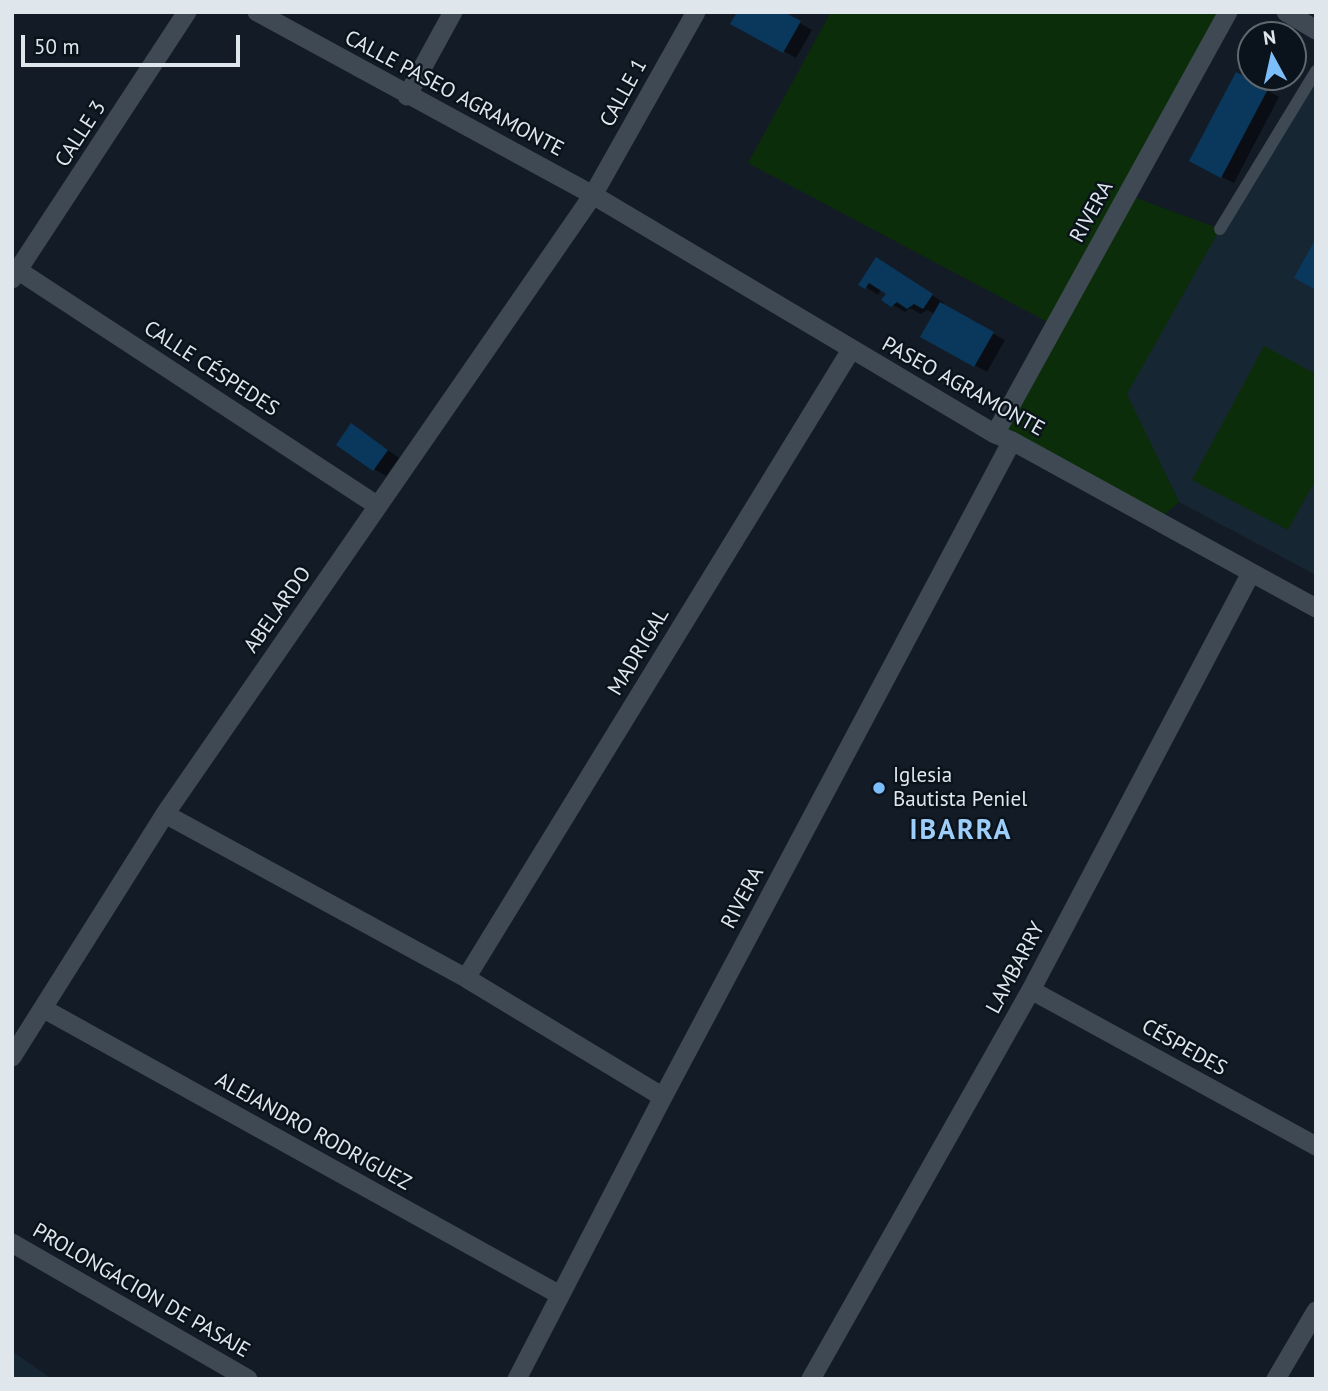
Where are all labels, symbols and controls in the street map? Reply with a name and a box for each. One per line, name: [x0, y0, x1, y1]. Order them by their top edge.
scale bar: [24, 21, 243, 65]
north arrow: [1237, 21, 1307, 91]
text: N: [1261, 24, 1277, 50]
street label: CALLE PASEO AGRAMONTE: [340, 26, 568, 162]
text: 50 m: [34, 33, 80, 60]
street label: CALLE 1: [595, 55, 653, 131]
street label: CALLE 3: [50, 96, 112, 172]
street label: RIVERA: [1065, 177, 1119, 247]
street label: CALLE CÉSPEDES: [139, 316, 283, 422]
street label: PASEO AGRAMONTE: [877, 332, 1049, 442]
street label: ABELARDO: [239, 562, 317, 658]
street label: MADRIGAL: [603, 604, 675, 700]
place label: Iglesia Bautista Peniel: [893, 763, 1027, 813]
marker: Iglesia Bautista Peniel: [871, 780, 887, 796]
district label: IBARRA: [910, 814, 1012, 848]
street label: RIVERA: [716, 863, 770, 933]
street label: LAMBARRY: [981, 918, 1051, 1018]
street label: CÉSPEDES: [1137, 1014, 1231, 1082]
street label: ALEJANDRO RODRIGUEZ: [211, 1068, 415, 1196]
street label: PROLONGACION DE PASAJE: [28, 1218, 254, 1364]

